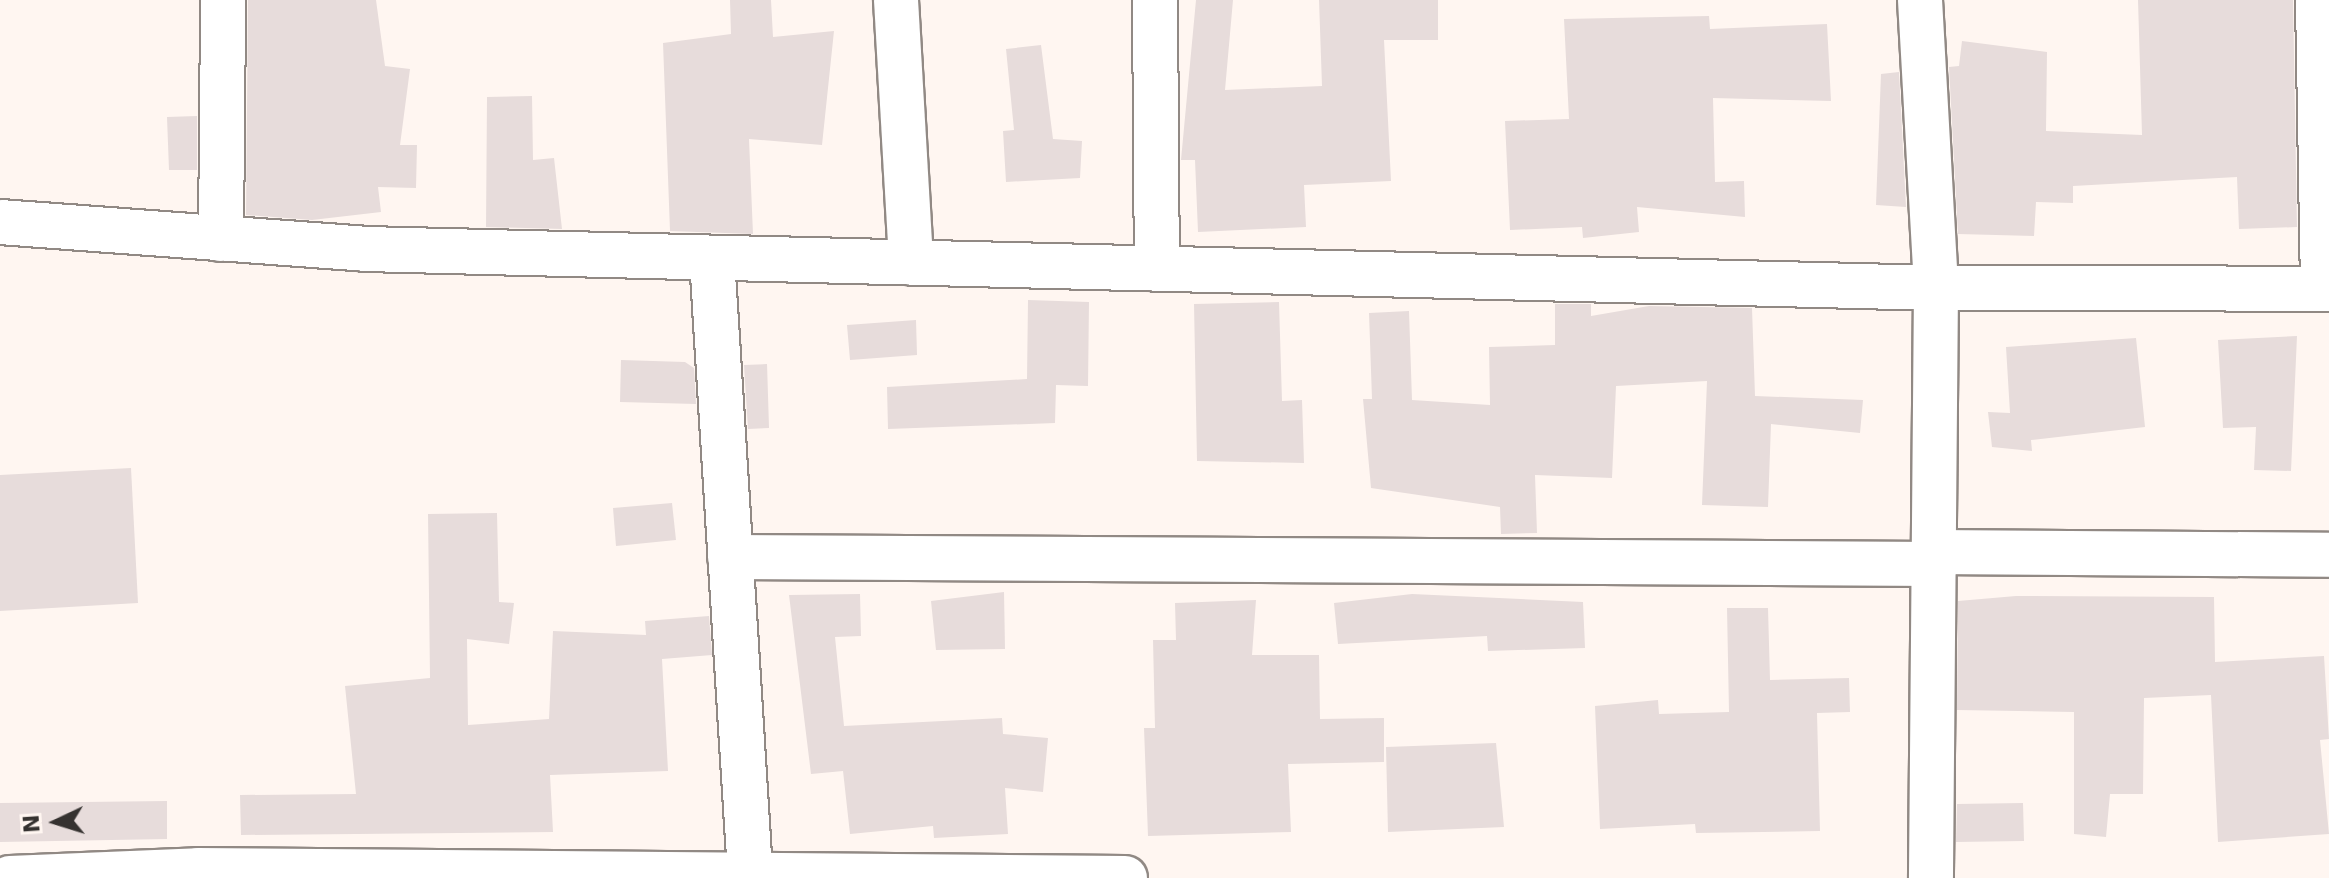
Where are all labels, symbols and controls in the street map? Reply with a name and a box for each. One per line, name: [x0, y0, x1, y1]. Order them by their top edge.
north arrow: [16, 782, 96, 862]
text: N: [18, 814, 45, 834]

